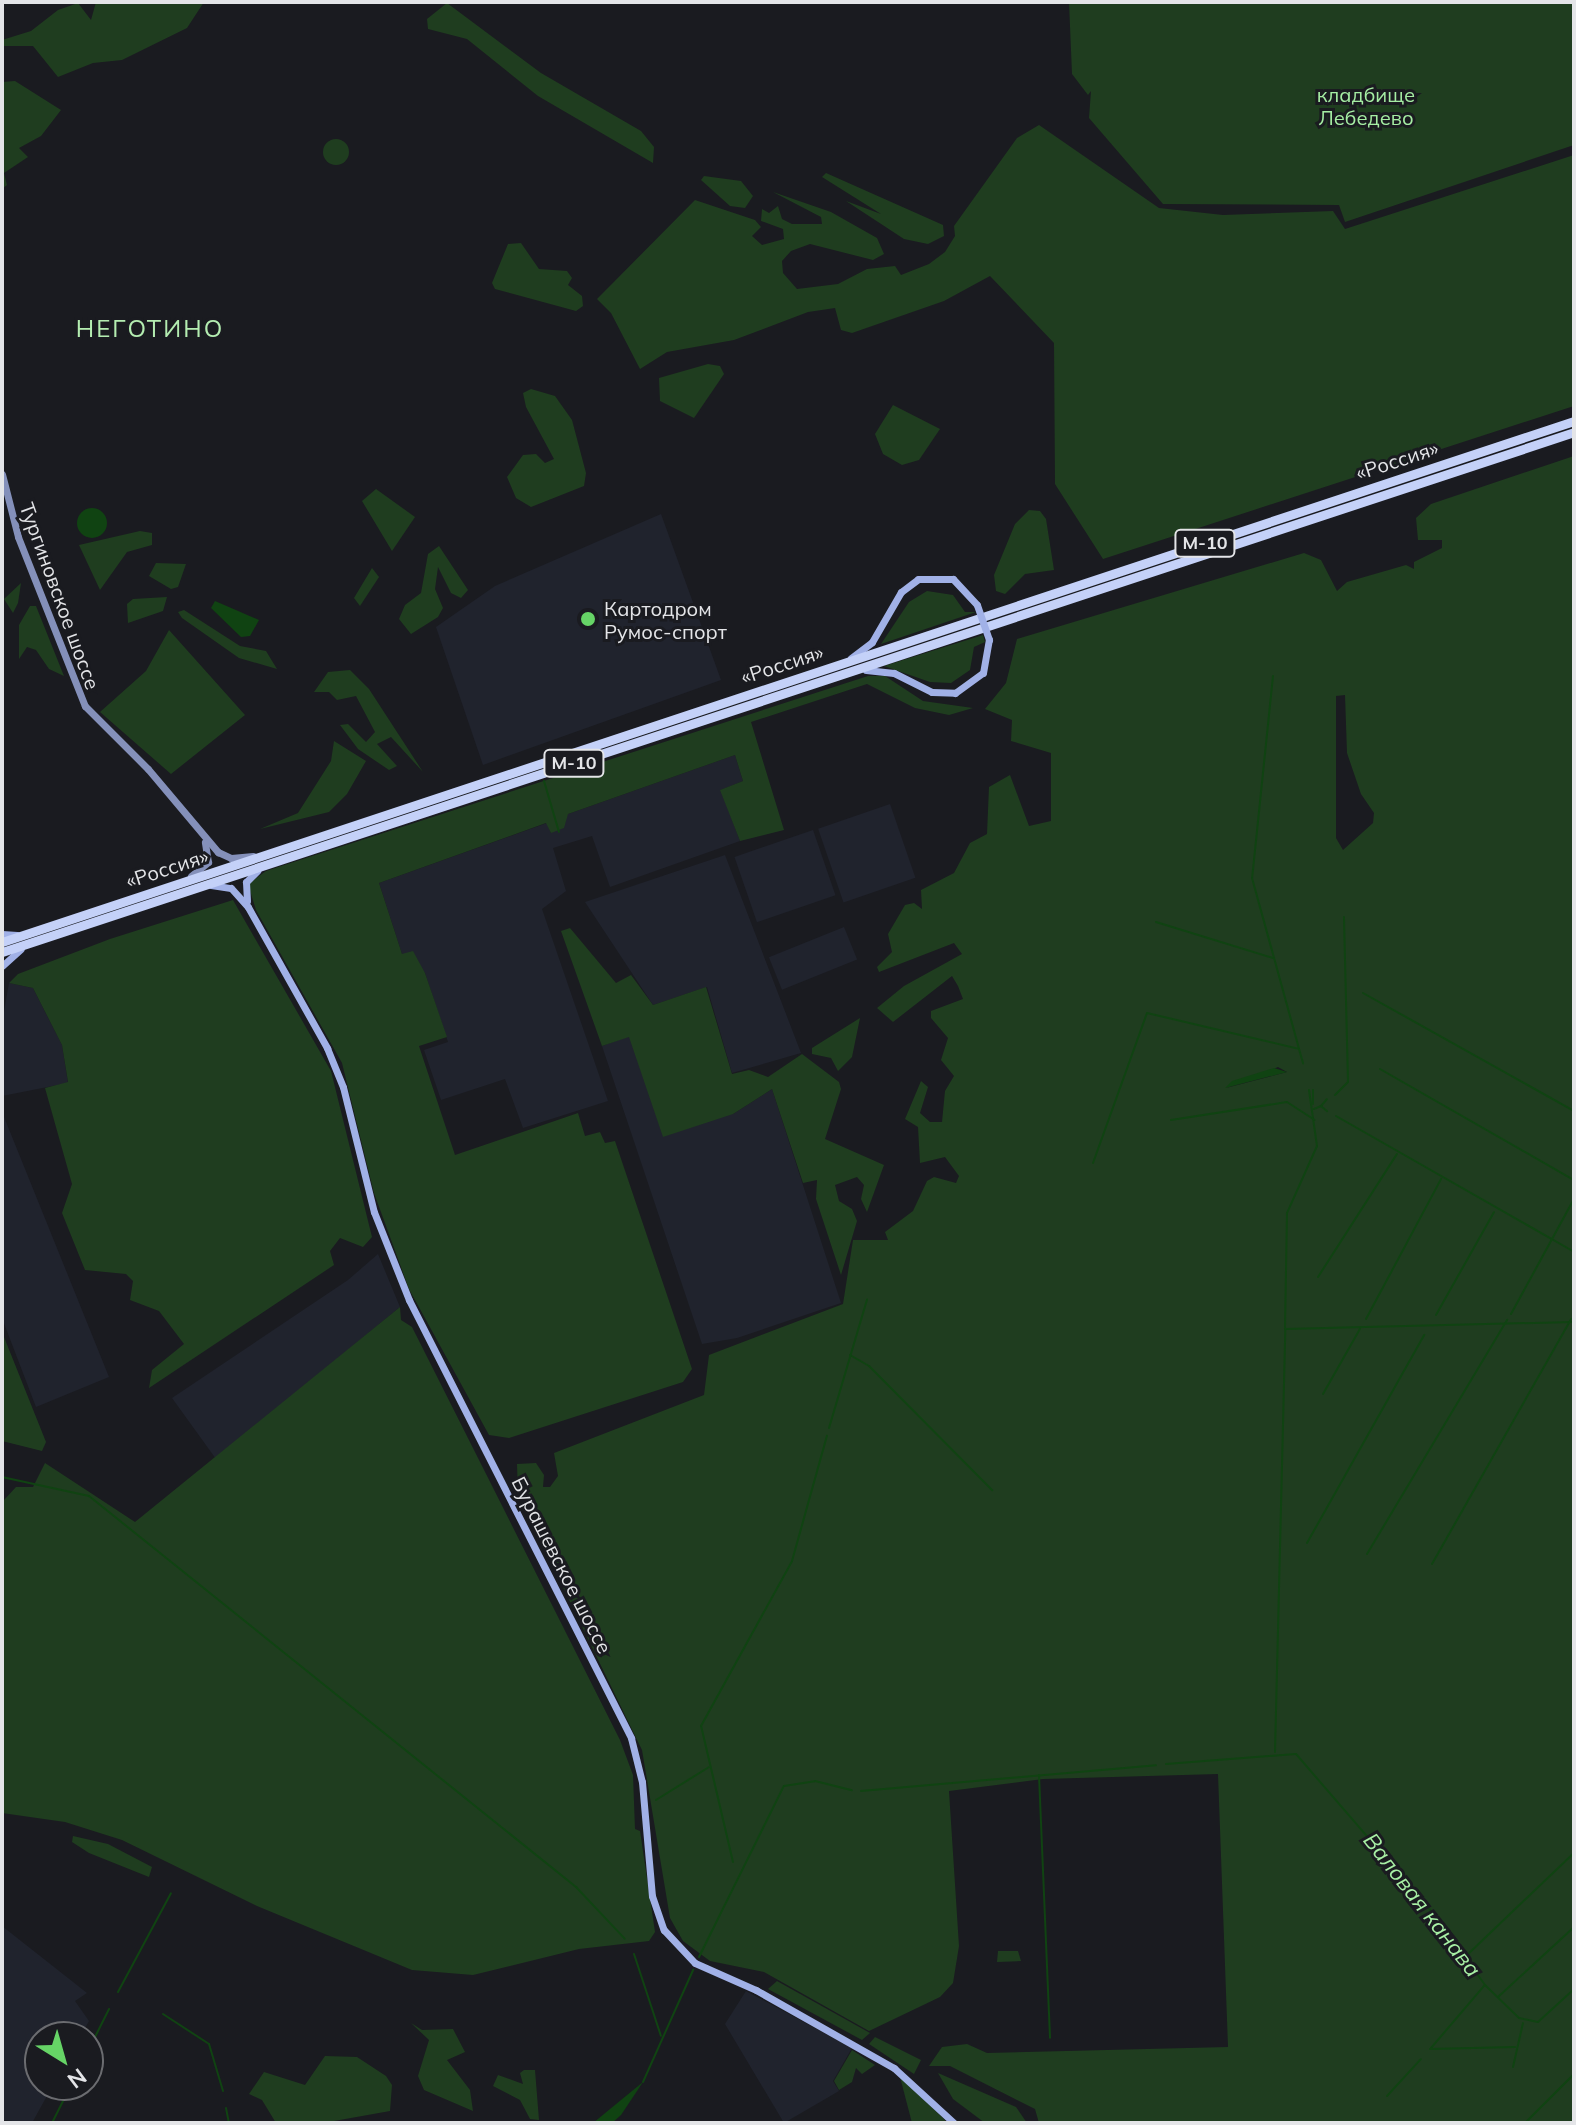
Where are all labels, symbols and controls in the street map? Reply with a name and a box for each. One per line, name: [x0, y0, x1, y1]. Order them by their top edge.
park label: кладбище Лебедево: [1317, 82, 1415, 129]
district label: НЕГОТИНО: [76, 315, 224, 343]
street label: «Россия»: [1353, 435, 1441, 485]
street label: Тургиновское шоссе: [15, 499, 105, 693]
road number: М-10: [1173, 529, 1237, 557]
place label: Картодром Румос-спорт: [604, 596, 727, 643]
marker: Картодром Румос-спорт: [579, 610, 597, 628]
street label: «Россия»: [738, 639, 826, 689]
road number: М-10: [542, 749, 606, 777]
street label: «Россия»: [123, 843, 211, 893]
street label: Бурашевское шоссе: [507, 1473, 617, 1657]
water label: Валовая канава: [1358, 1828, 1486, 1982]
north arrow: [24, 2021, 104, 2101]
text: N: [62, 2062, 92, 2095]

